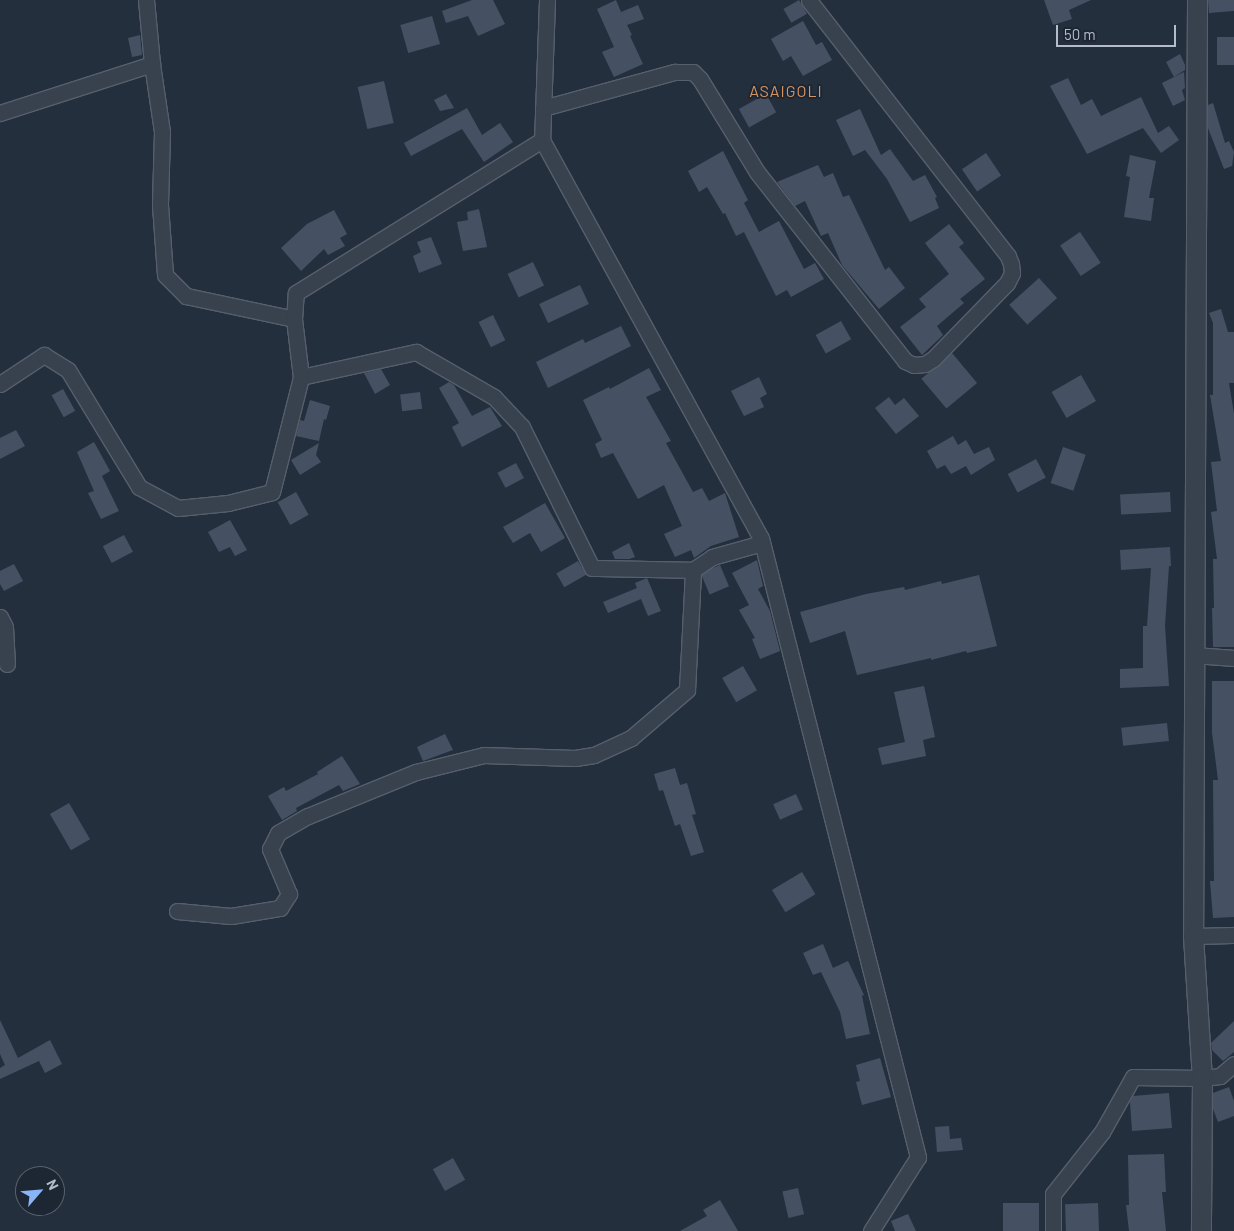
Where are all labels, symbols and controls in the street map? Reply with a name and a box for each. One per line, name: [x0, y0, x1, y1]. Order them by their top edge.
scale bar: [1059, 15, 1179, 47]
text: 50 m: [1064, 25, 1096, 43]
district label: ASAIGOLI: [748, 81, 824, 101]
north arrow: [15, 1166, 65, 1216]
text: N: [43, 1176, 63, 1192]

